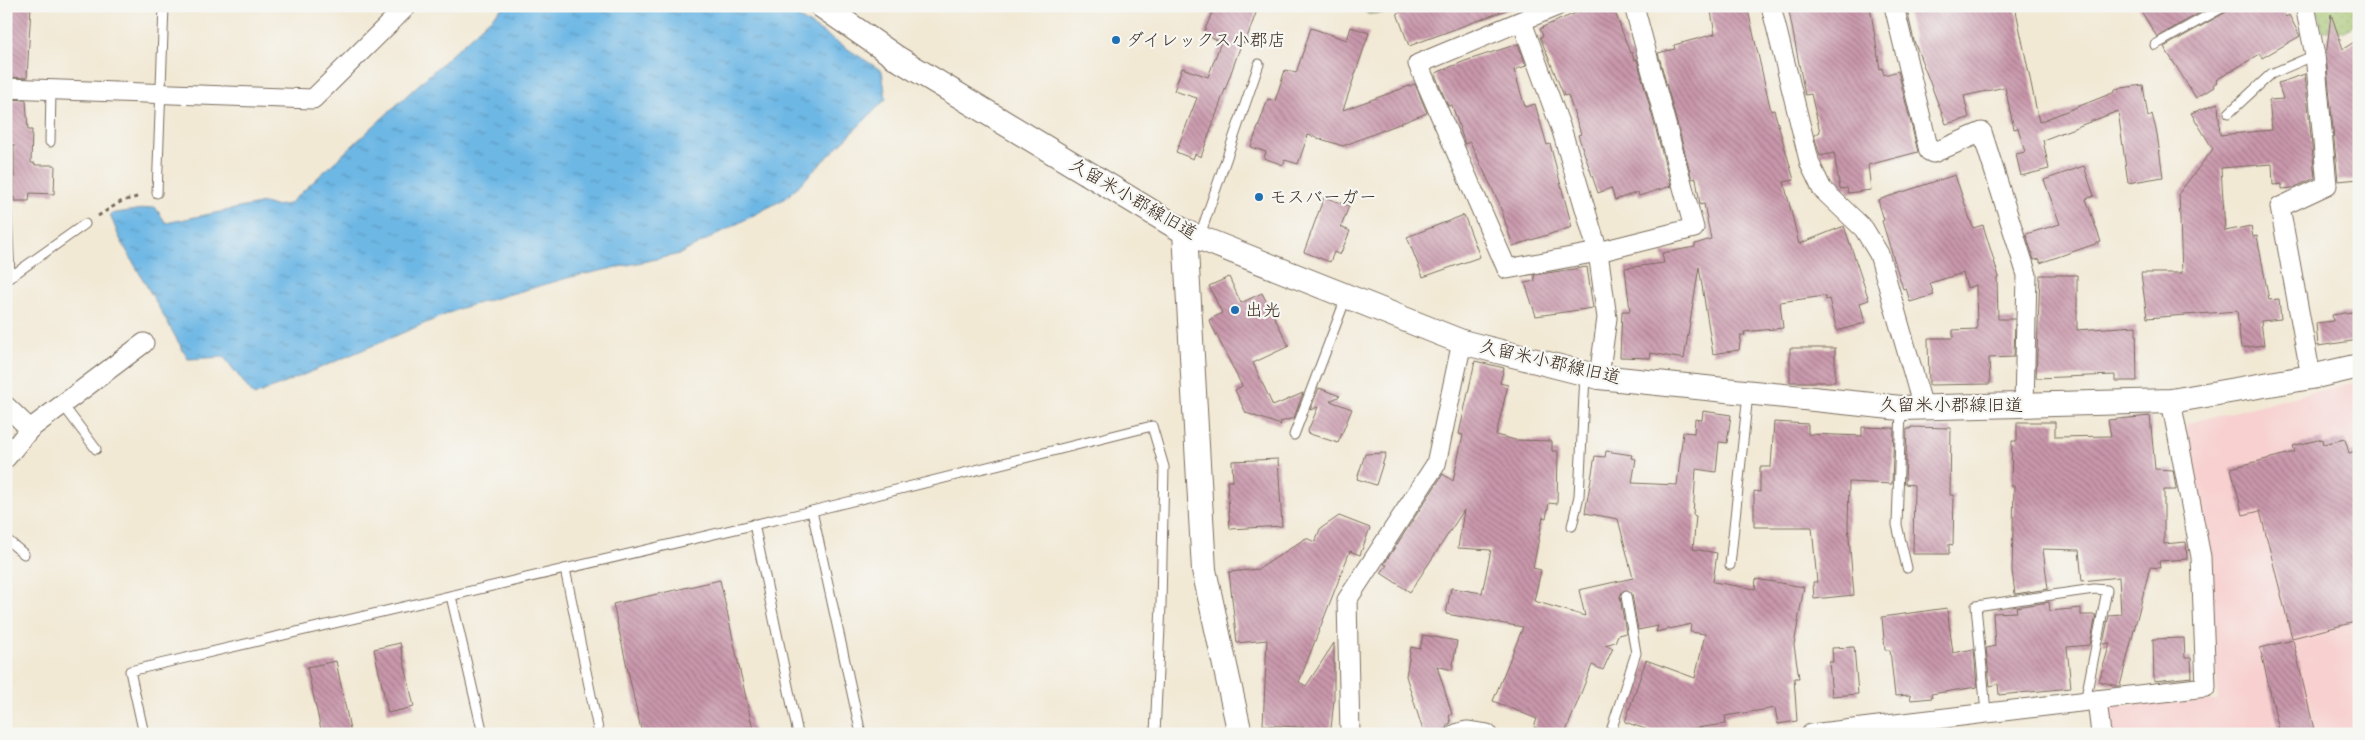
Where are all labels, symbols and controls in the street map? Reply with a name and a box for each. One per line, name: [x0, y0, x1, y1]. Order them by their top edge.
place label: ダイレックス小郡店: [1126, 30, 1286, 51]
marker: ダイレックス小郡店: [1110, 34, 1122, 46]
street label: 久留米小郡線旧道: [1065, 154, 1201, 244]
place label: モスバーガー: [1269, 187, 1377, 208]
marker: モスバーガー: [1253, 191, 1265, 203]
place label: 出光: [1245, 300, 1281, 321]
marker: 出光: [1229, 304, 1241, 316]
street label: 久留米小郡線旧道: [1477, 336, 1623, 388]
street label: 久留米小郡線旧道: [1879, 395, 2023, 416]

